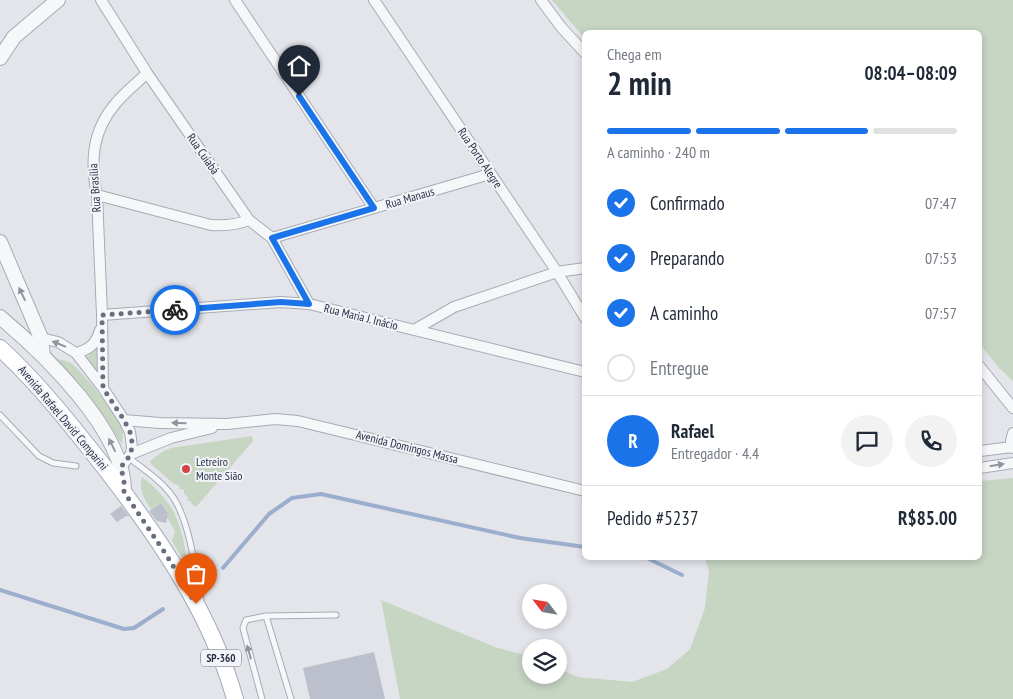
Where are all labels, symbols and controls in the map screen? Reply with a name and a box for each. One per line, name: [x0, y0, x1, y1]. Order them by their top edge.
text: Chega em: [607, 44, 662, 64]
pin: [278, 45, 320, 96]
icon: home: [285, 52, 313, 80]
text: 08:04–08:09: [864, 61, 957, 85]
text: 2 min: [607, 62, 672, 104]
street label: Rua Porto Alegre: [455, 125, 506, 191]
street label: Rua Cuiabá: [184, 130, 223, 177]
text: A caminho · 240 m: [607, 142, 710, 162]
street label: Rua Brasília: [85, 163, 104, 213]
street label: Rua Manaus: [384, 183, 436, 212]
icon: check: [607, 189, 635, 217]
text: Confirmado: [650, 191, 725, 215]
text: 07:47: [925, 193, 957, 213]
icon: check: [607, 244, 635, 272]
text: Preparando: [650, 246, 725, 270]
text: 07:53: [925, 248, 957, 268]
courier: [150, 285, 200, 335]
one-way arrow: [18, 287, 26, 301]
icon: bike: [161, 296, 189, 324]
icon: check: [607, 299, 635, 327]
street label: Rua Maria J. Inácio: [323, 300, 400, 333]
text: A caminho: [650, 301, 718, 325]
text: 07:57: [925, 303, 957, 323]
one-way arrow: [52, 339, 66, 347]
text: Entregue: [650, 356, 709, 380]
street label: Avenida Rafael David Comparini: [15, 362, 112, 473]
button: chat: [841, 415, 893, 467]
button: phone: [905, 415, 957, 467]
one-way arrow: [170, 419, 186, 427]
text: Rafael: [671, 419, 714, 443]
street label: Avenida Domingos Massa: [354, 427, 460, 467]
text: R: [628, 429, 638, 453]
one-way arrow: [108, 438, 116, 452]
text: Entregador · 4.4: [671, 443, 759, 463]
place label: Letreiro Monte Sião: [196, 454, 243, 483]
one-way arrow: [989, 461, 1005, 469]
marker: Letreiro Monte Sião: [180, 463, 192, 475]
text: Pedido #5237: [607, 506, 698, 530]
text: R$85.00: [898, 506, 957, 530]
pin: [175, 553, 217, 604]
icon: bag: [182, 560, 210, 588]
north arrow: [522, 584, 568, 629]
map controls: [522, 584, 567, 684]
button: layers: [522, 639, 567, 684]
one-way arrow: [245, 644, 253, 659]
road number: SP-360: [201, 650, 241, 666]

